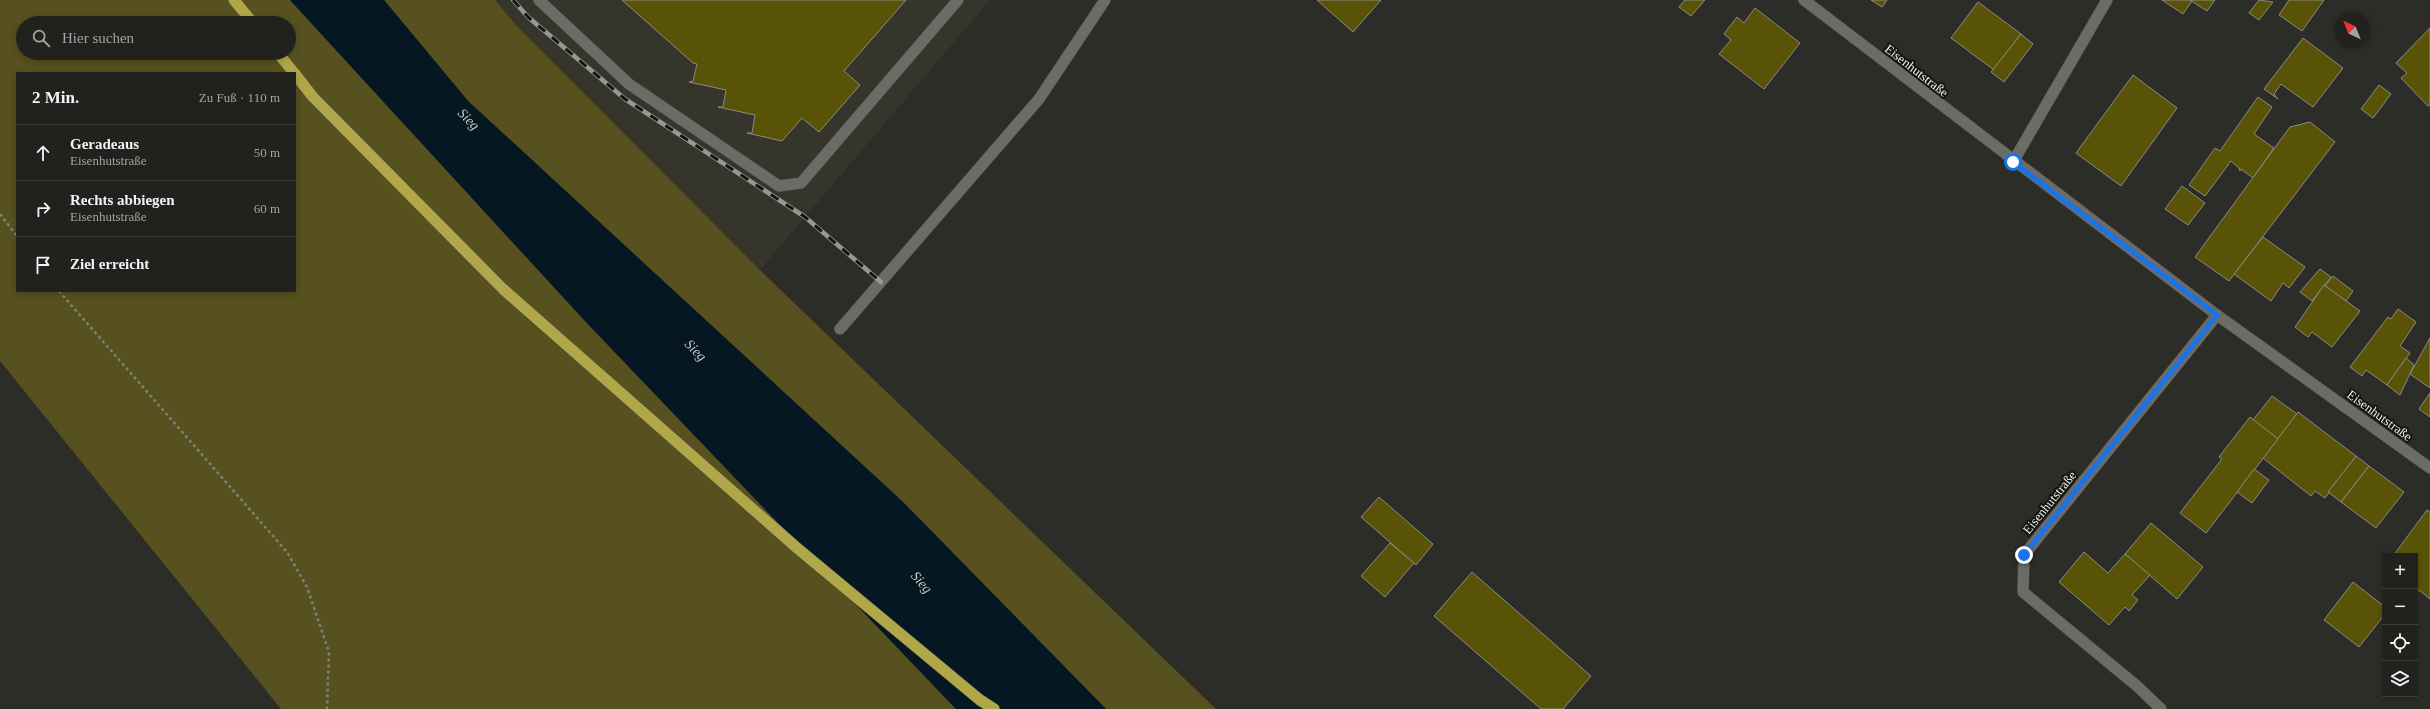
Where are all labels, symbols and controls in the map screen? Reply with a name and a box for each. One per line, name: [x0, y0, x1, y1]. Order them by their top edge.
north arrow: [2334, 12, 2370, 48]
search box: [16, 16, 296, 60]
icon: search: [30, 27, 52, 49]
text: Hier suchen: [62, 30, 134, 46]
street label: Eisenhutstraße: [1882, 41, 1952, 100]
text: 2 Min.: [32, 88, 79, 107]
text: Zu Fuß · 110 m: [199, 90, 280, 105]
water label: Sieg: [455, 106, 482, 133]
text: Geradeaus: [70, 136, 139, 152]
icon: ahead: [32, 142, 54, 164]
text: 50 m: [254, 145, 280, 160]
text: Eisenhutstraße: [70, 153, 147, 168]
route start: [2004, 153, 2022, 171]
text: Rechts abbiegen: [70, 192, 175, 208]
icon: right: [32, 198, 54, 220]
text: 60 m: [254, 201, 280, 216]
text: Eisenhutstraße: [70, 209, 147, 224]
icon: arrive: [32, 254, 54, 276]
text: Ziel erreicht: [70, 256, 149, 272]
water label: Sieg: [682, 337, 709, 364]
street label: Eisenhutstraße: [2344, 387, 2415, 444]
street label: Eisenhutstraße: [2019, 468, 2079, 537]
route end: [2015, 546, 2033, 564]
map controls: [2382, 553, 2418, 697]
button: +: [2382, 553, 2418, 589]
water label: Sieg: [908, 568, 935, 596]
button: −: [2382, 589, 2418, 625]
button: locate: [2382, 625, 2418, 661]
button: layers: [2382, 661, 2418, 697]

